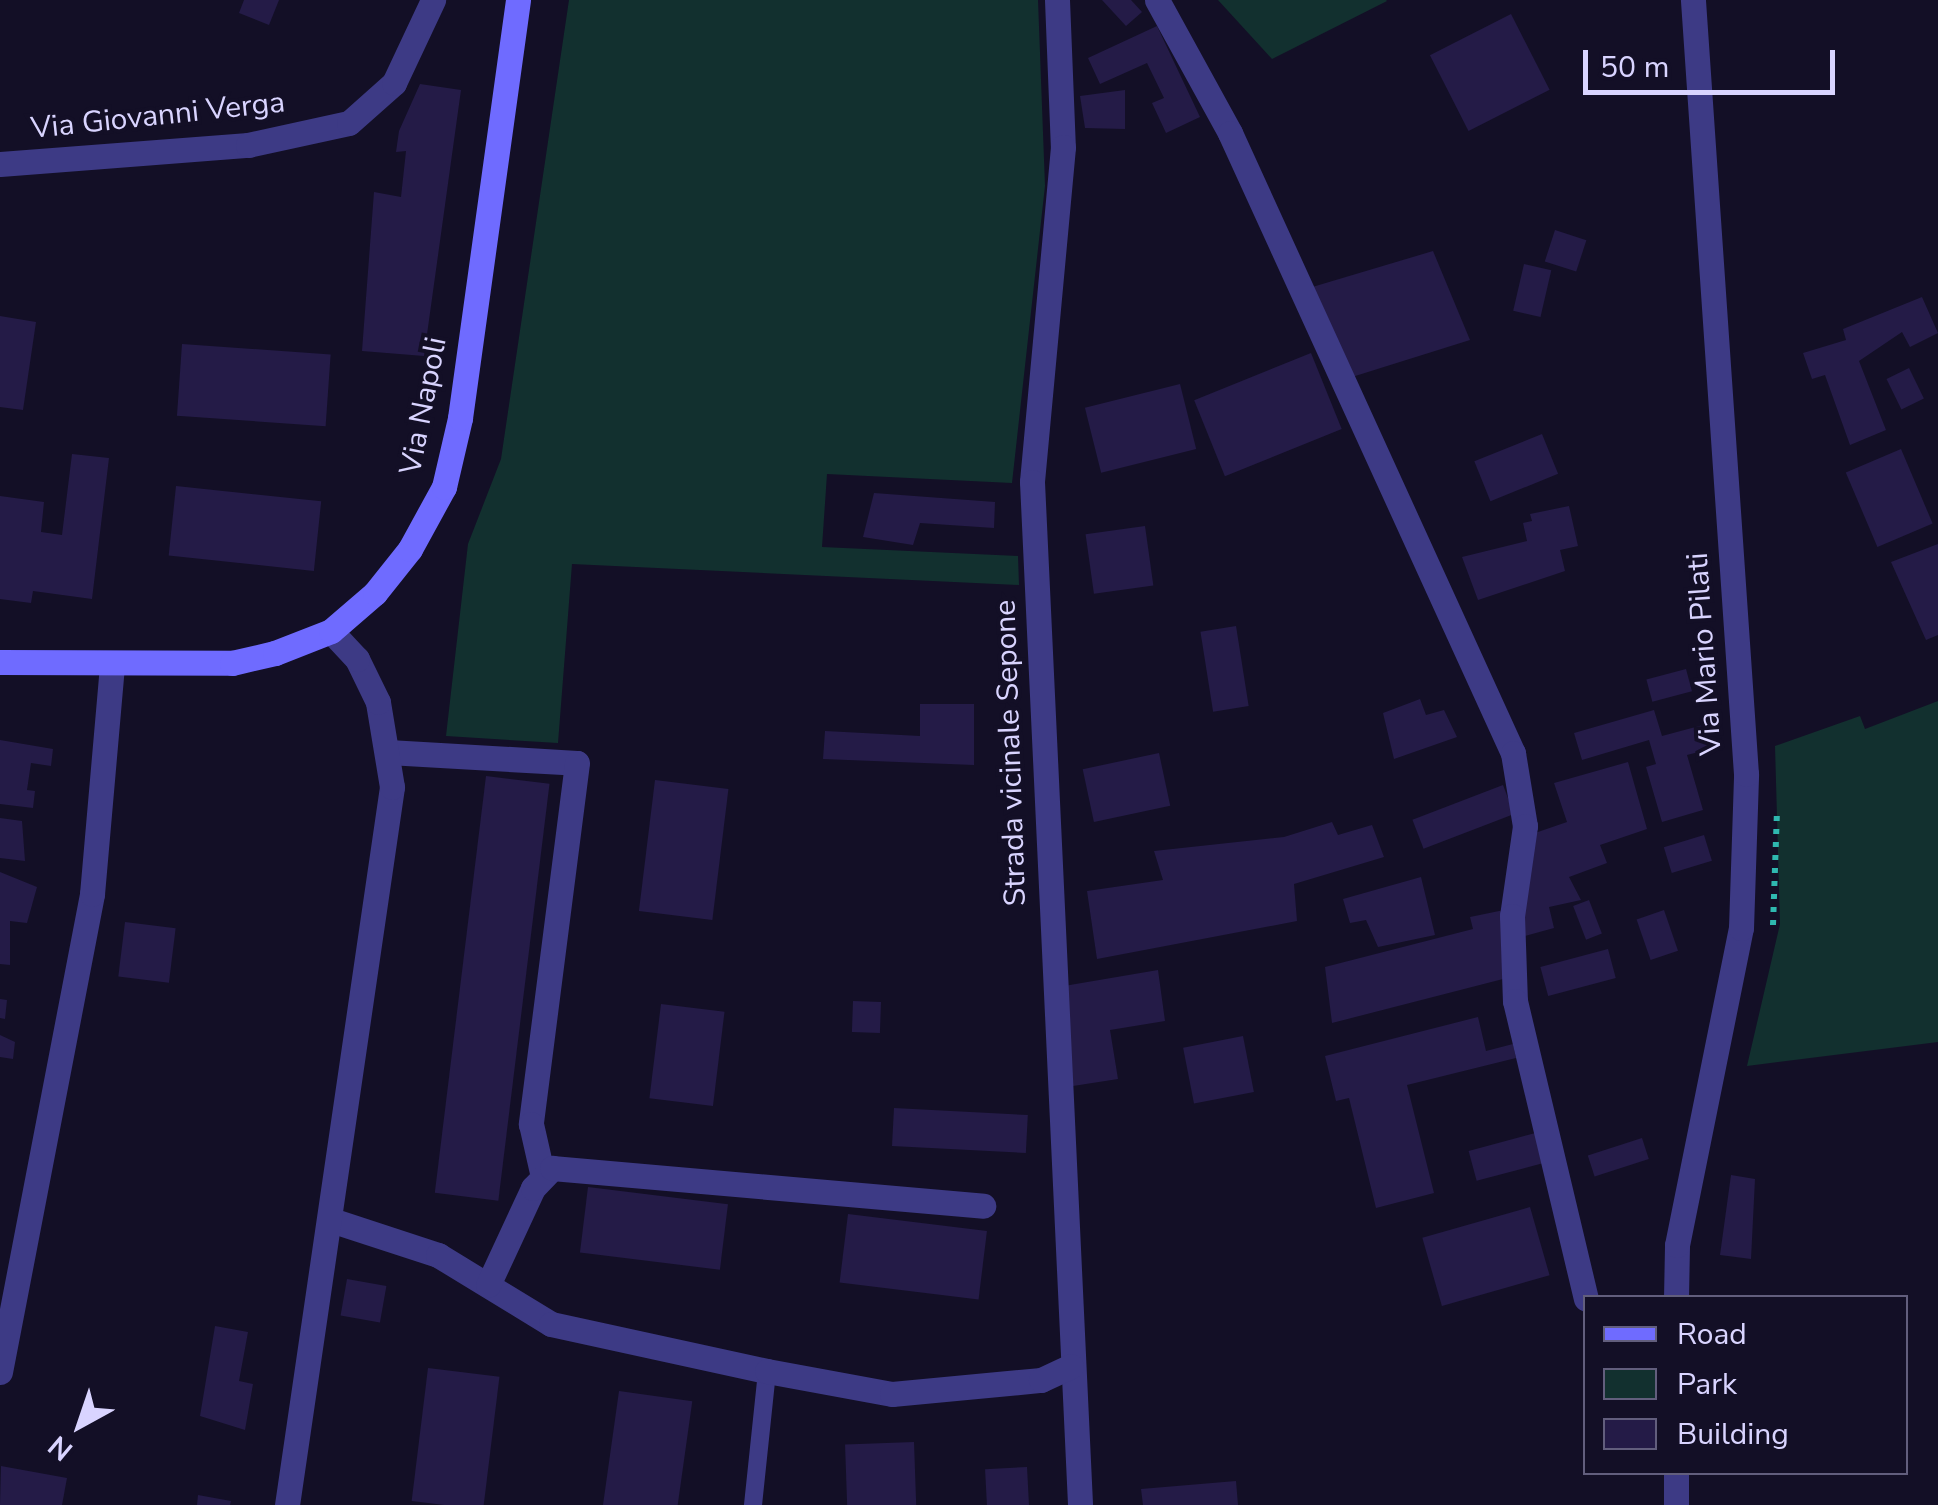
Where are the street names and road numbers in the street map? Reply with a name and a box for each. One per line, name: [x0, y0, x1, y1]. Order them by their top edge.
street label: Via Giovanni Verga: [29, 85, 287, 147]
street label: Via Napoli: [393, 334, 455, 478]
street label: Via Mario Pilati: [1680, 551, 1730, 757]
street label: Strada vicinale Sepone: [988, 599, 1034, 907]

